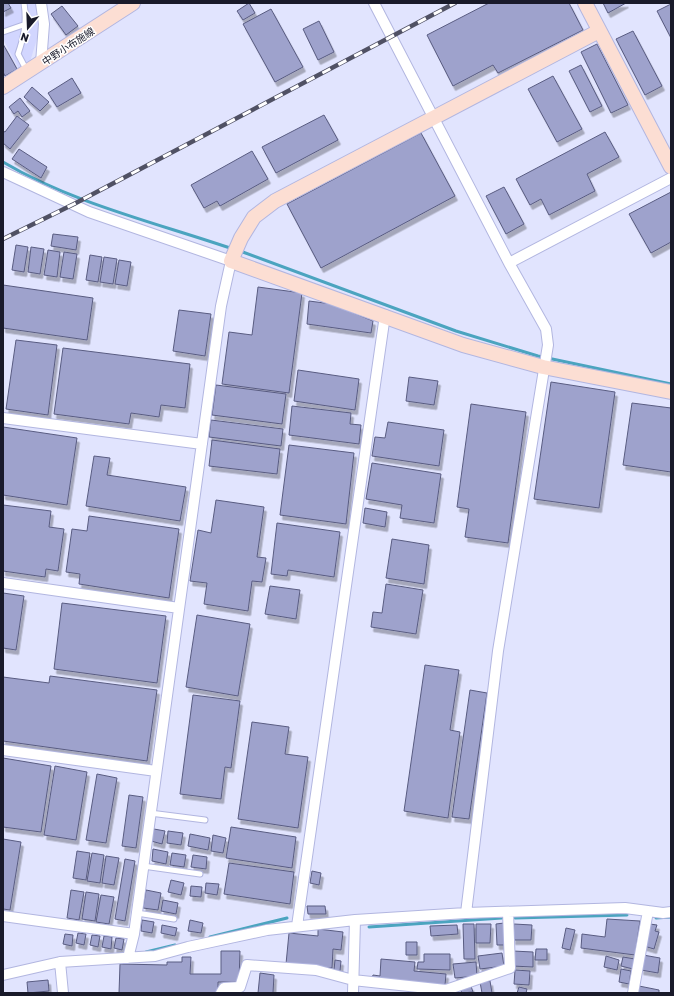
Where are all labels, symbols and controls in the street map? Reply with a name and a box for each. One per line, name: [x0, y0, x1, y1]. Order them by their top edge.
north arrow: [8, 8, 48, 48]
street label: 中野小布施線: [40, 25, 97, 68]
text: N: [19, 30, 31, 44]

